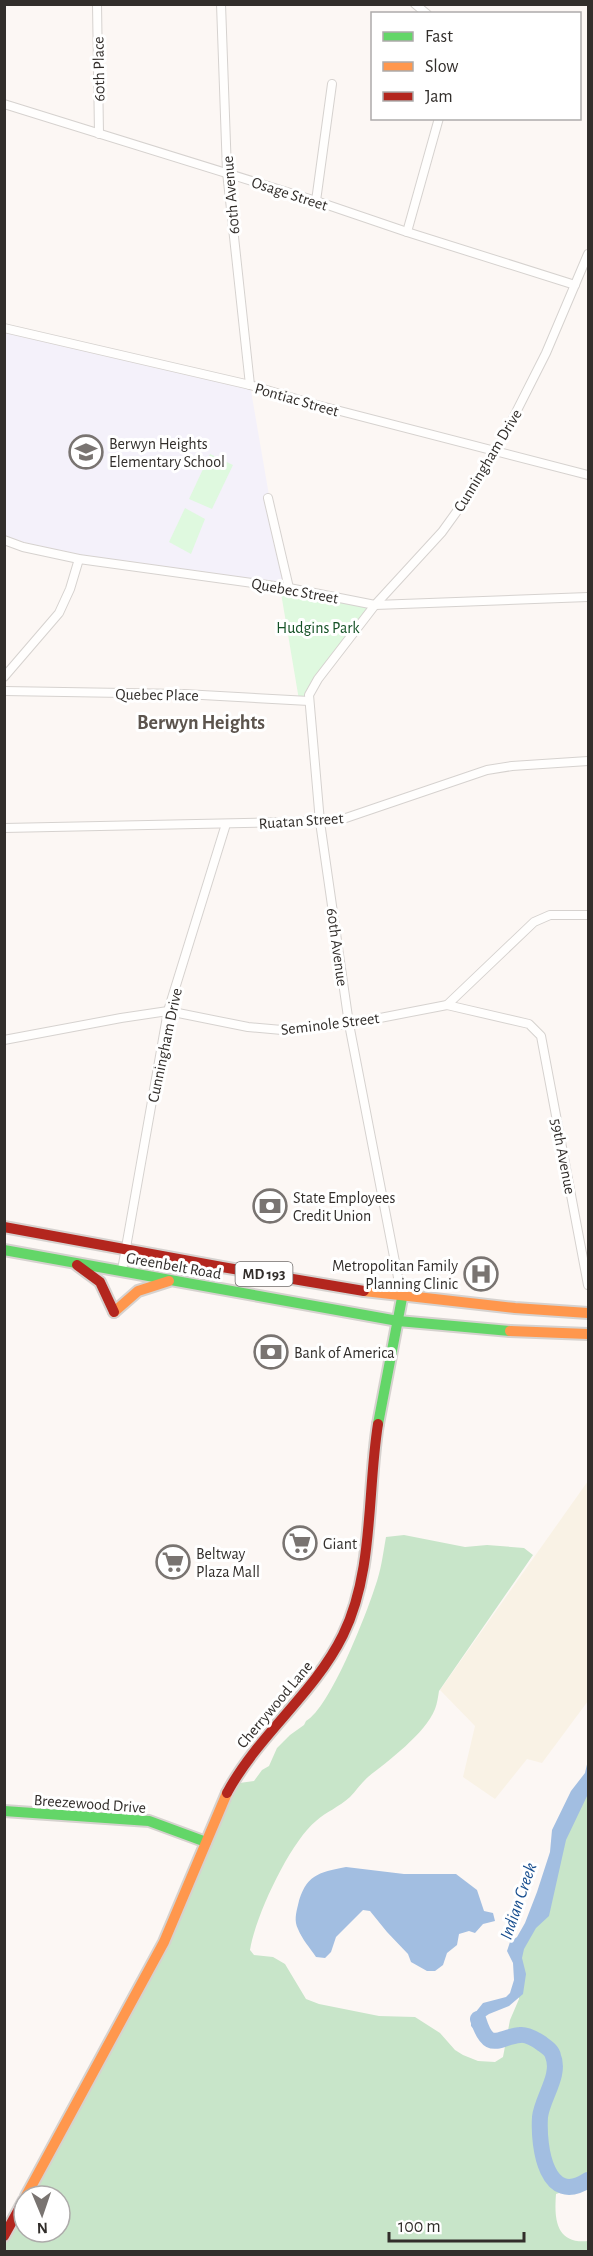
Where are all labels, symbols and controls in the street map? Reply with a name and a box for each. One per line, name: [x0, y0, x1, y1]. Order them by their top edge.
legend: [371, 12, 581, 120]
text: Fast: [425, 28, 453, 46]
street label: 60th Place: [90, 36, 108, 102]
text: Slow: [425, 58, 458, 76]
text: Jam: [425, 88, 453, 106]
street label: 60th Avenue: [220, 155, 242, 235]
street label: Osage Street: [250, 174, 330, 214]
street label: Pontiac Street: [253, 380, 340, 420]
street label: Cunningham Drive: [451, 406, 525, 515]
school or university icon: Berwyn Heights Elementary School: [68, 434, 104, 470]
place label: Berwyn Heights Elementary School: [109, 436, 225, 471]
street label: Quebec Street: [250, 575, 339, 607]
park label: Hudgins Park: [276, 620, 360, 636]
street label: Quebec Place: [115, 686, 199, 705]
district label: Berwyn Heights: [137, 713, 265, 733]
street label: Ruatan Street: [258, 810, 344, 832]
street label: 60th Avenue: [324, 907, 350, 987]
street label: Cunningham Drive: [145, 986, 185, 1104]
street label: Seminole Street: [280, 1010, 380, 1038]
street label: 59th Avenue: [548, 1117, 578, 1195]
bank icon: State Employees Credit Union: [252, 1188, 288, 1224]
place label: State Employees Credit Union: [293, 1190, 395, 1224]
street label: Greenbelt Road: [125, 1250, 223, 1282]
hospital icon: Metropolitan Family Planning Clinic: [463, 1256, 499, 1292]
place label: Metropolitan Family Planning Clinic: [332, 1258, 458, 1292]
road number: MD 193: [236, 1262, 292, 1286]
bank icon: Bank of America: [253, 1334, 289, 1370]
place label: Bank of America: [294, 1345, 395, 1361]
supermarket icon: Giant: [282, 1525, 318, 1561]
place label: Giant: [323, 1536, 357, 1552]
supermarket icon: Beltway Plaza Mall: [155, 1544, 191, 1580]
place label: Beltway Plaza Mall: [196, 1546, 260, 1580]
street label: Cherrywood Lane: [234, 1658, 316, 1752]
street label: Breezewood Drive: [33, 1792, 147, 1816]
water label: Indian Creek: [497, 1861, 540, 1942]
north arrow: [12, 2184, 72, 2244]
scale bar: [389, 2205, 524, 2243]
text: 100 m: [398, 2218, 441, 2236]
text: N: [37, 2220, 48, 2236]

